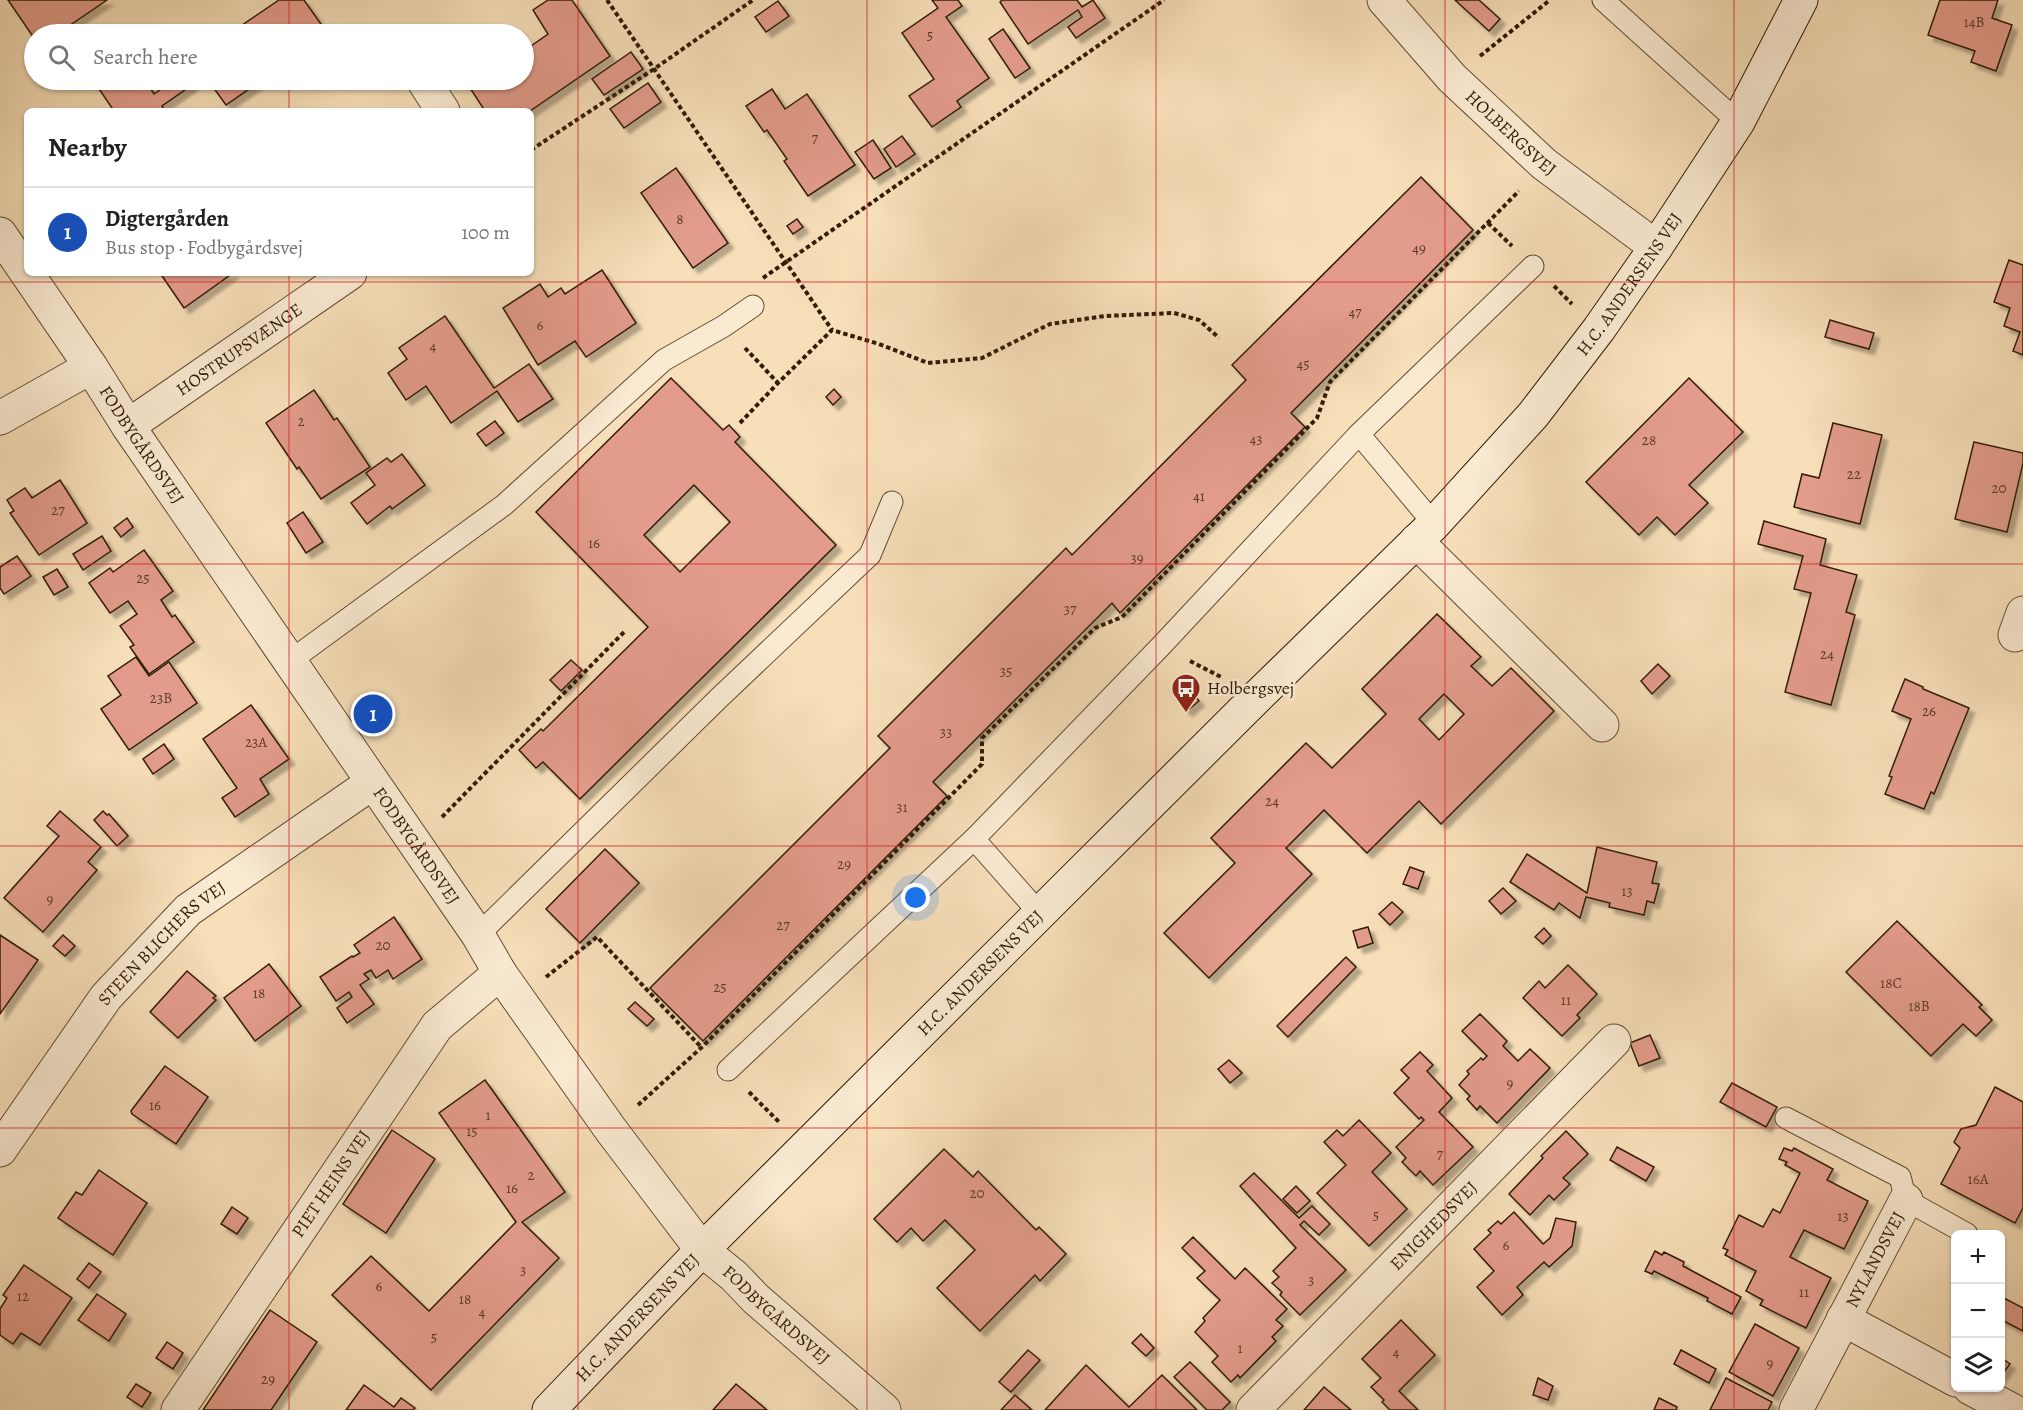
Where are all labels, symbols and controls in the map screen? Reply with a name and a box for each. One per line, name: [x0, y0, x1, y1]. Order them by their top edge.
house number: 14B: [1964, 12, 1984, 32]
search box: [24, 24, 534, 90]
house number: 5: [927, 25, 933, 45]
icon: search: [45, 41, 78, 74]
text: Search here: [93, 42, 198, 72]
street label: HOLBERGSVEJ: [1460, 85, 1561, 181]
house number: 7: [812, 128, 819, 148]
text: Nearby: [48, 130, 127, 165]
text: Digtergården: [105, 204, 229, 234]
street label: H.C. ANDERSENS VEJ: [1571, 208, 1687, 361]
house number: 8: [676, 209, 684, 229]
text: 1: [64, 219, 71, 246]
text: 100 m: [461, 219, 510, 246]
text: Bus stop · Fodbygårdsvej: [105, 234, 303, 261]
house number: 49: [1412, 238, 1426, 258]
street label: HOSTRUPSVÆNGE: [171, 297, 307, 401]
house number: 47: [1348, 302, 1362, 322]
house number: 6: [537, 315, 544, 335]
house number: 4: [430, 336, 437, 356]
house number: 45: [1296, 354, 1310, 374]
street label: FODBYGÅRDSVEJ: [94, 381, 190, 509]
house number: 2: [297, 411, 305, 431]
house number: 43: [1249, 429, 1263, 449]
house number: 28: [1642, 430, 1656, 450]
house number: 22: [1847, 464, 1861, 484]
house number: 20: [1991, 478, 2007, 498]
house number: 41: [1193, 486, 1205, 506]
house number: 27: [51, 500, 65, 520]
house number: 16: [588, 533, 600, 553]
house number: 39: [1130, 548, 1144, 568]
house number: 25: [136, 568, 150, 588]
house number: 37: [1064, 599, 1077, 619]
house number: 24: [1820, 644, 1834, 664]
house number: 35: [1000, 661, 1012, 681]
bus stop icon: Holbergsvej: [1170, 672, 1202, 714]
place label: Holbergsvej: [1207, 676, 1294, 700]
house number: 23B: [150, 688, 172, 708]
pin: 1: [354, 692, 392, 736]
house number: 26: [1922, 701, 1936, 721]
house number: 33: [940, 722, 952, 742]
house number: 23A: [245, 732, 267, 752]
street label: FODBYGÅRDSVEJ: [368, 782, 465, 909]
house number: 24: [1265, 791, 1279, 811]
house number: 31: [896, 797, 908, 817]
house number: 29: [837, 854, 851, 874]
street label: STEEN BLICHERS VEJ: [92, 875, 231, 1010]
house number: 13: [1621, 881, 1633, 901]
your location: [901, 883, 930, 912]
house number: 9: [47, 889, 54, 909]
street label: H.C. ANDERSENS VEJ: [912, 905, 1049, 1041]
house number: 27: [776, 915, 790, 935]
house number: 20: [375, 935, 391, 955]
house number: 18C: [1880, 973, 1902, 993]
house number: 25: [713, 977, 727, 997]
house number: 18: [253, 983, 265, 1003]
house number: 11: [1561, 990, 1571, 1010]
house number: 18B: [1908, 996, 1930, 1016]
house number: 9: [1507, 1073, 1514, 1093]
house number: 16: [149, 1095, 161, 1115]
house number: 1: [485, 1105, 491, 1125]
house number: 15: [466, 1121, 478, 1141]
street label: PIET HEINS VEJ: [286, 1125, 375, 1242]
house number: 7: [1437, 1144, 1444, 1164]
house number: 2: [527, 1165, 535, 1185]
house number: 16A: [1968, 1169, 1989, 1189]
street label: ENIGHEDSVEJ: [1384, 1176, 1483, 1275]
house number: 16: [506, 1178, 518, 1198]
house number: 20: [969, 1183, 985, 1203]
house number: 5: [1373, 1205, 1379, 1225]
house number: 13: [1837, 1206, 1849, 1226]
street label: NYLANDSVEJ: [1840, 1207, 1910, 1312]
map controls: [1951, 1230, 2005, 1392]
button: +: [1951, 1230, 2005, 1284]
house number: 6: [1503, 1235, 1510, 1255]
street label: H.C. ANDERSENS VEJ: [570, 1248, 705, 1387]
house number: 3: [520, 1260, 526, 1280]
street label: FODBYGÅRDSVEJ: [718, 1260, 835, 1370]
house number: 3: [1308, 1270, 1314, 1290]
house number: 6: [376, 1276, 383, 1296]
house number: 11: [1799, 1282, 1809, 1302]
button: −: [1951, 1284, 2005, 1338]
house number: 12: [17, 1286, 29, 1306]
house number: 18: [459, 1289, 471, 1309]
house number: 4: [479, 1302, 486, 1322]
house number: 5: [431, 1327, 437, 1347]
house number: 1: [1237, 1338, 1243, 1358]
button: layers: [1951, 1338, 2005, 1392]
house number: 4: [1393, 1342, 1400, 1362]
house number: 9: [1767, 1353, 1774, 1373]
house number: 29: [261, 1369, 275, 1389]

